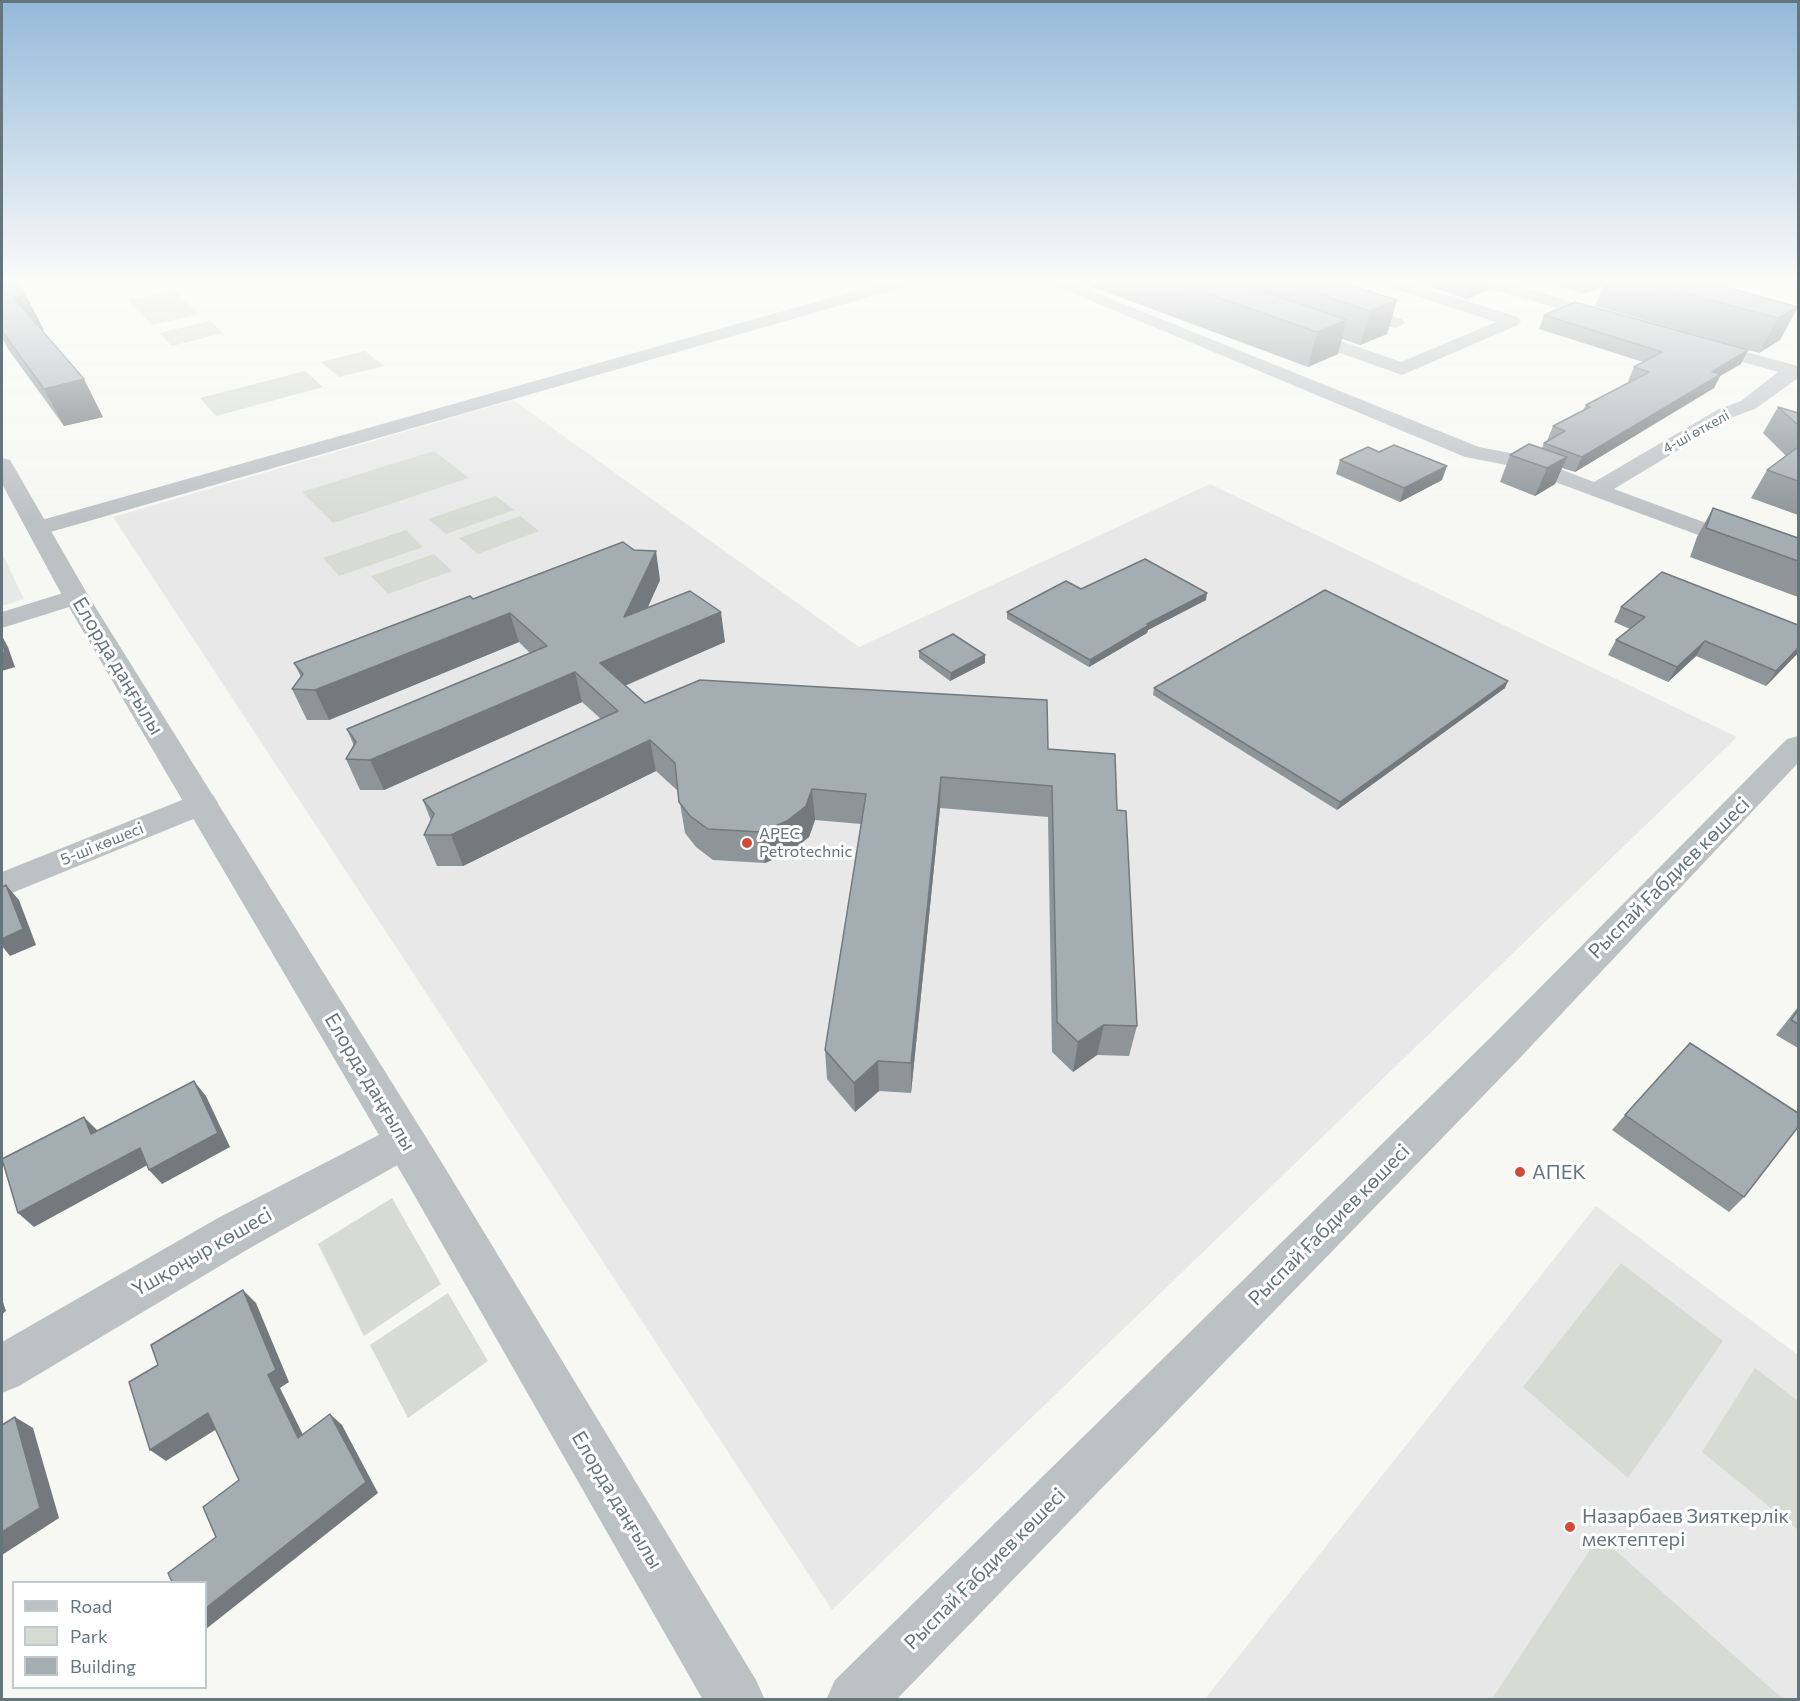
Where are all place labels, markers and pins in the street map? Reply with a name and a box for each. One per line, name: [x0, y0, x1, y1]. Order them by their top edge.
place label: APEC Petrotechnic: [759, 824, 852, 862]
marker: APEC Petrotechnic: [740, 836, 754, 850]
place label: АПЕК: [1532, 1160, 1586, 1184]
marker: АПЕК: [1513, 1165, 1527, 1179]
place label: Назарбаев Зияткерлік мектептері: [1582, 1504, 1789, 1551]
marker: Назарбаев Зияткерлік мектептері: [1563, 1520, 1577, 1534]

